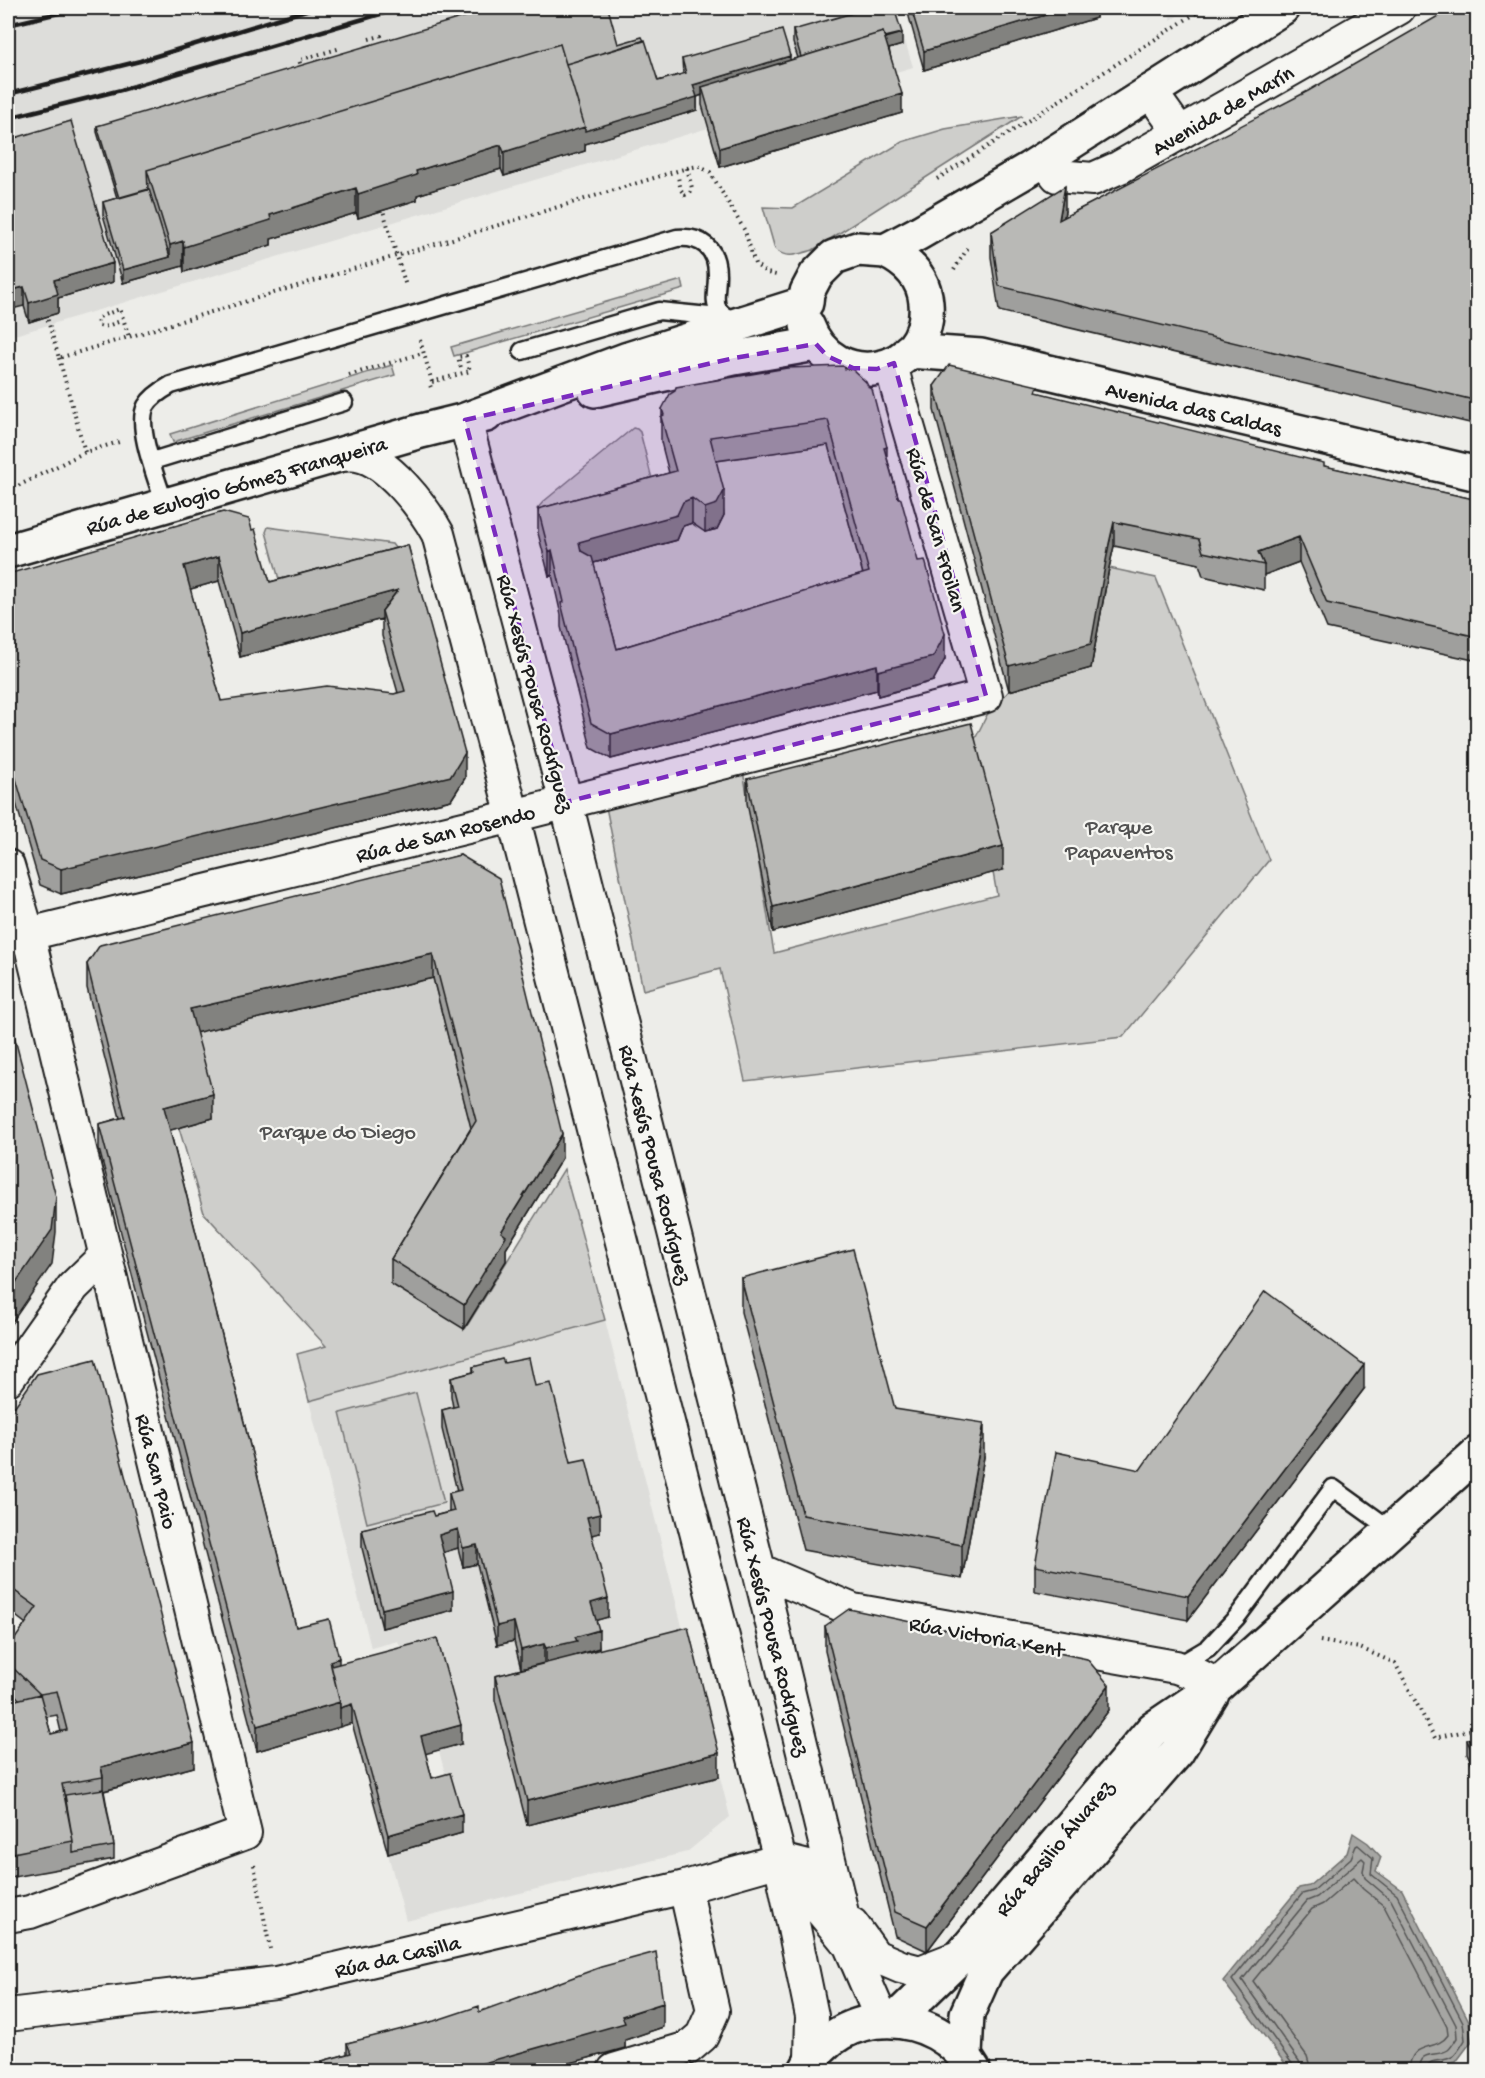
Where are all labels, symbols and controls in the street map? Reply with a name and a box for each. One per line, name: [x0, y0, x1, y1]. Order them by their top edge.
street label: Avenida de Marín: [1148, 61, 1300, 164]
street label: Avenida das Caldas: [1102, 378, 1285, 444]
street label: Rúa de Eulogio Gómez Franqueira: [84, 432, 391, 543]
street label: Rúa de San Froilan: [898, 445, 970, 616]
street label: Rúa Xesús Pousa Rodríguez: [489, 572, 578, 817]
street label: Rúa de San Rosendo: [354, 801, 538, 871]
park label: Parque Papaventos: [1064, 816, 1174, 867]
street label: Rúa Xesús Pousa Rodríguez: [611, 1043, 696, 1289]
park label: Parque do Diego: [259, 1121, 416, 1147]
street label: Rúa San Paio: [127, 1412, 181, 1532]
street label: Rúa Xesús Pousa Rodríguez: [729, 1515, 814, 1761]
street label: Rúa Victoria Kent: [907, 1613, 1068, 1666]
street label: Rúa Basilio Álvarez: [991, 1775, 1122, 1923]
street label: Rúa da Casilla: [332, 1932, 464, 1986]

